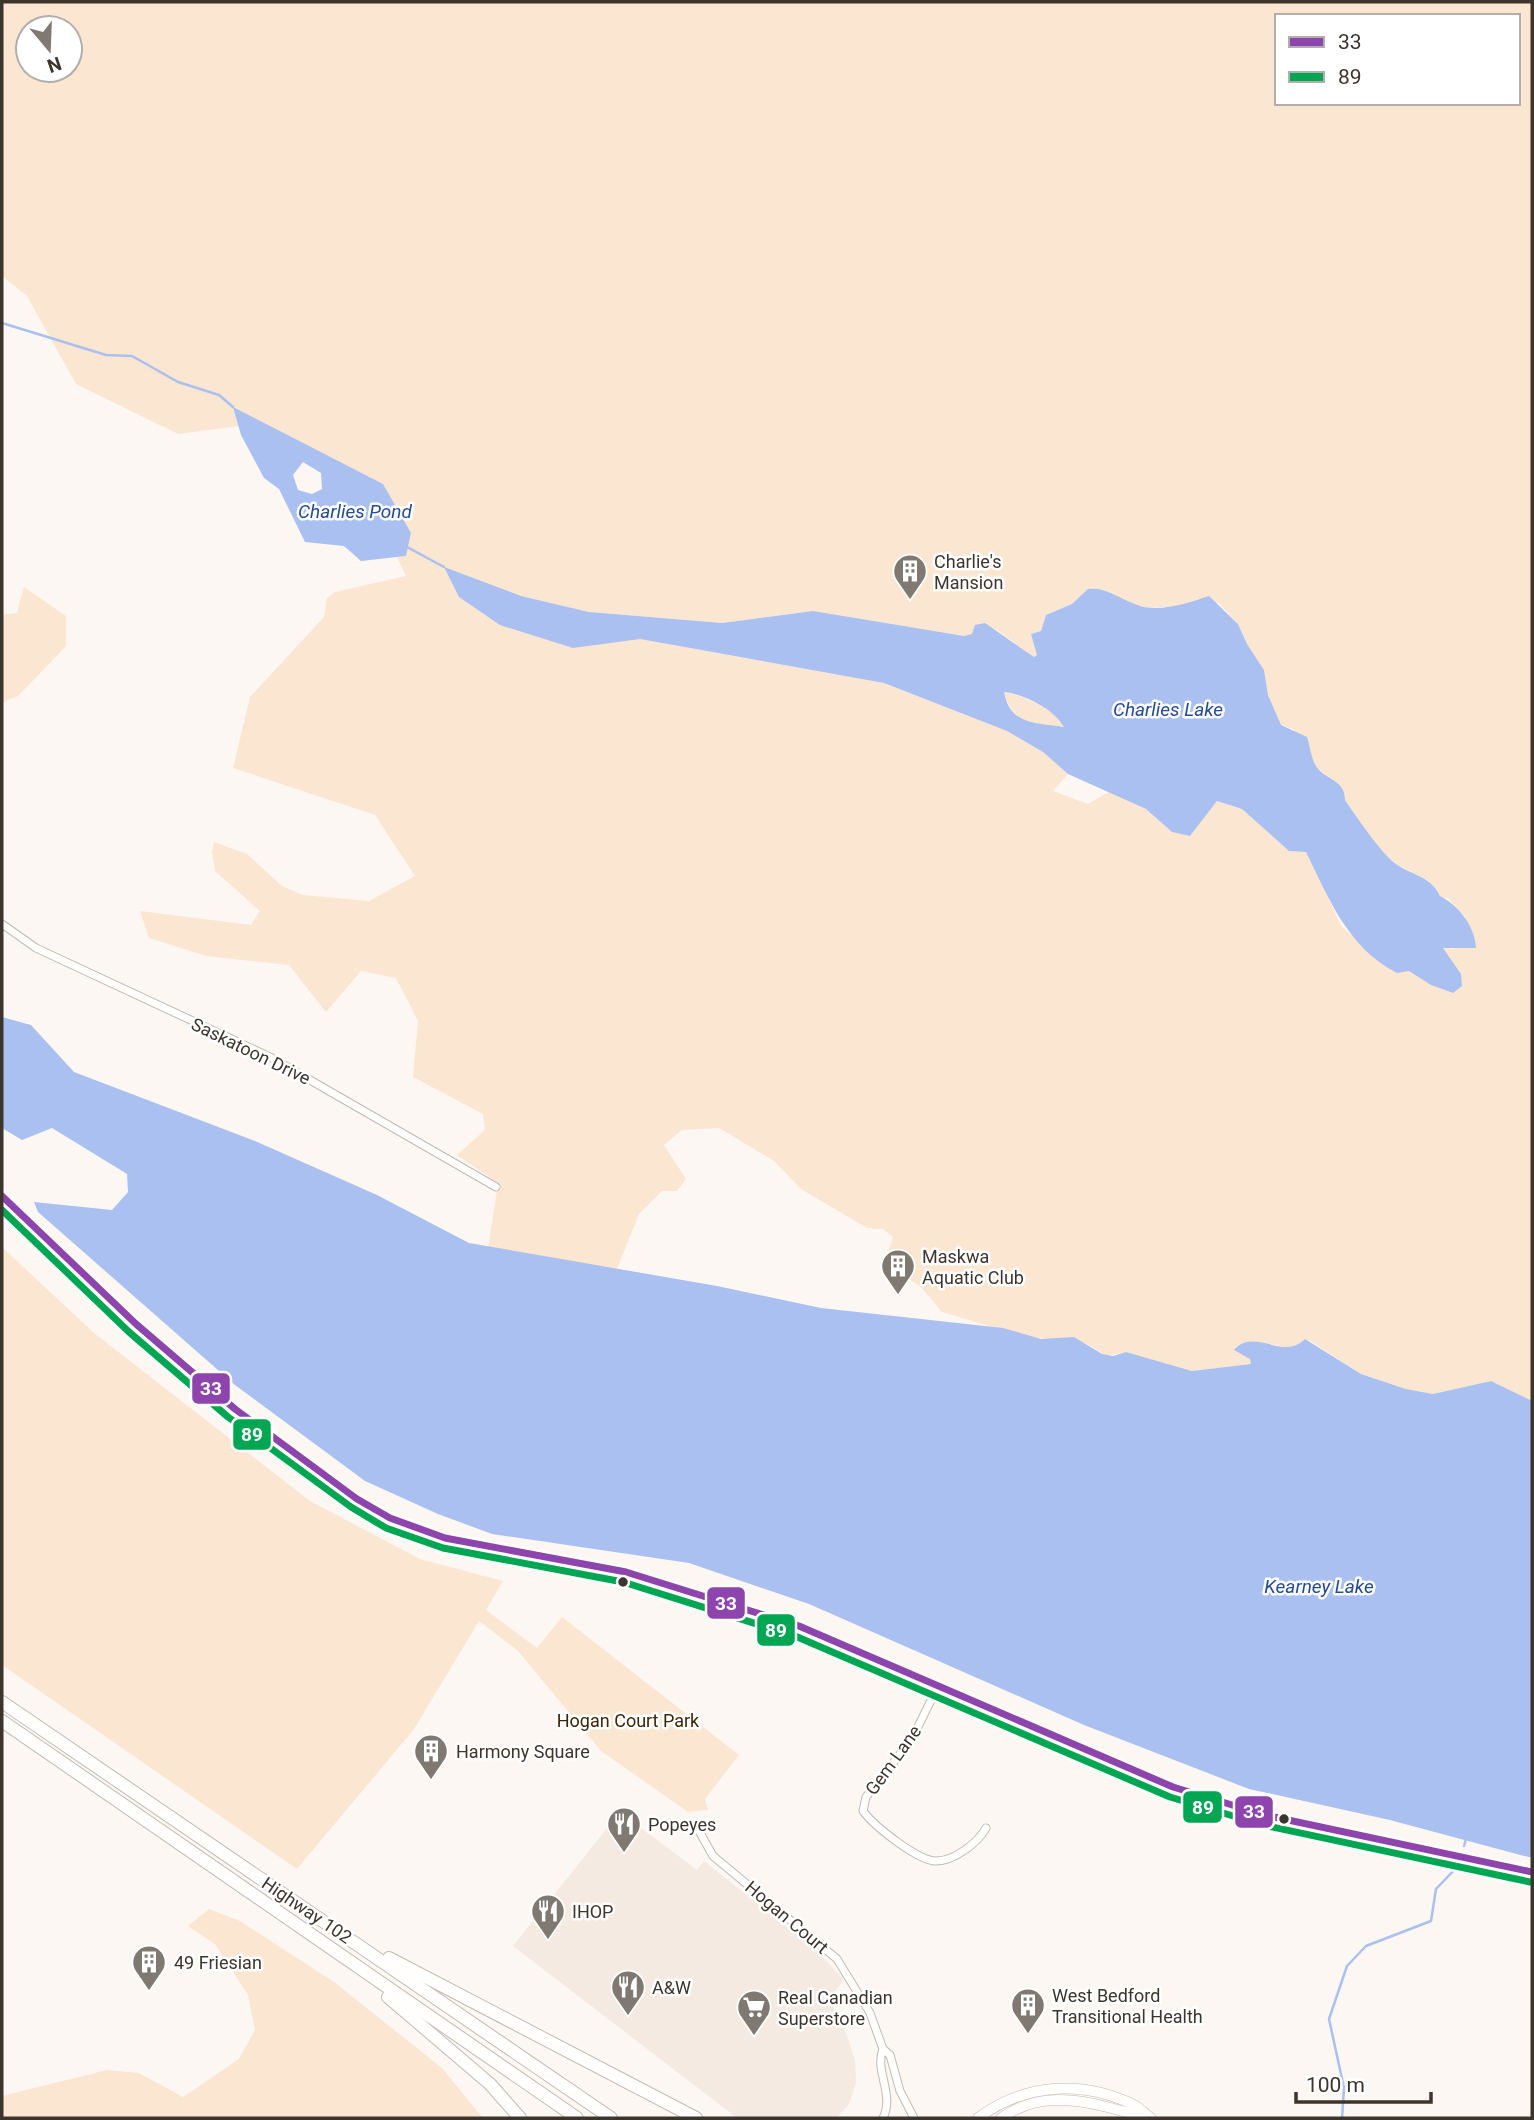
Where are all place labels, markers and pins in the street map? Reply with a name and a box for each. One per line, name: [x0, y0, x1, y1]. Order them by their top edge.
place label: Charlie's Mansion: [934, 551, 1003, 593]
building icon: Charlie's Mansion: [891, 552, 929, 601]
place label: Maskwa Aquatic Club: [922, 1246, 1024, 1288]
building icon: Maskwa Aquatic Club: [879, 1247, 917, 1296]
unlabelled marker: [616, 1575, 630, 1589]
building icon: Harmony Square: [412, 1732, 450, 1781]
place label: Harmony Square: [456, 1741, 590, 1762]
restaurant icon: Popeyes: [605, 1805, 643, 1854]
unlabelled marker: [1277, 1812, 1291, 1826]
place label: Popeyes: [648, 1814, 716, 1835]
restaurant icon: IHOP: [529, 1892, 567, 1941]
place label: IHOP: [572, 1901, 613, 1922]
building icon: 49 Friesian: [130, 1943, 168, 1992]
place label: 49 Friesian: [174, 1952, 262, 1973]
restaurant icon: A&W: [609, 1968, 647, 2017]
place label: A&W: [652, 1977, 691, 1998]
place label: West Bedford Transitional Health: [1052, 1985, 1203, 2027]
building icon: West Bedford Transitional Health: [1009, 1986, 1047, 2035]
place label: Real Canadian Superstore: [778, 1987, 893, 2029]
supermarket icon: Real Canadian Superstore: [735, 1988, 773, 2037]

